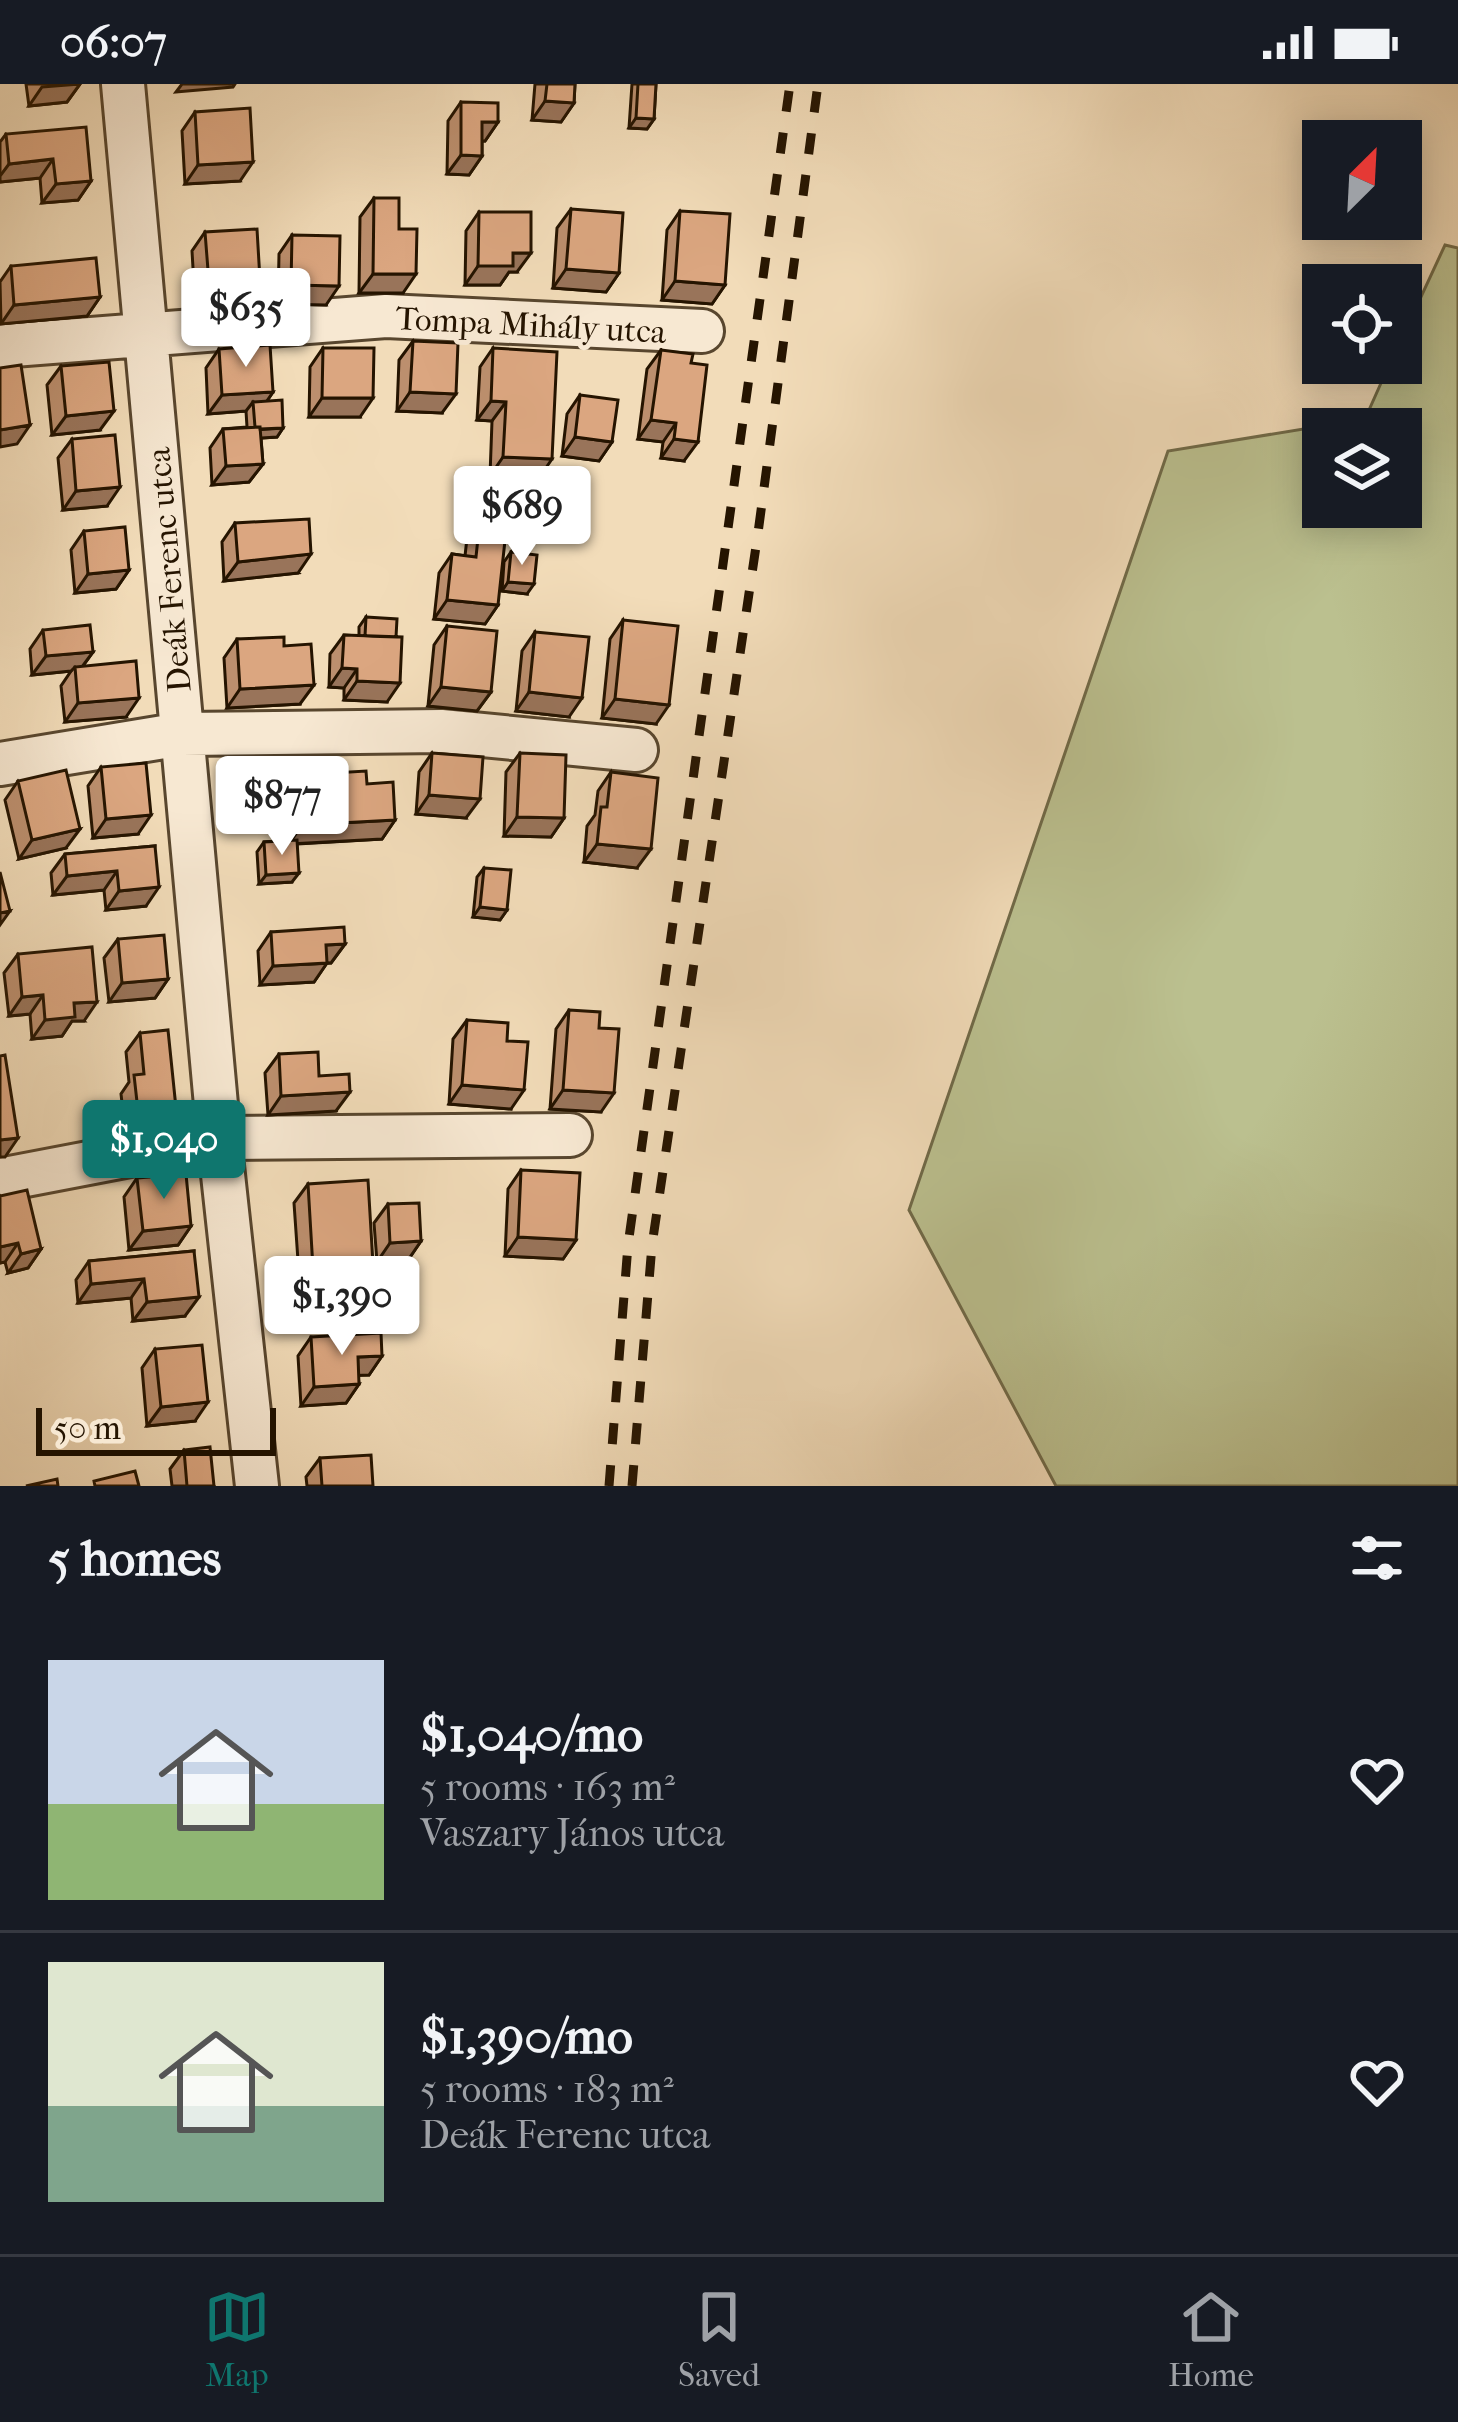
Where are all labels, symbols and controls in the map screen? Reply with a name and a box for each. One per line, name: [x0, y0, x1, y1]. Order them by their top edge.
text: 06:07: [60, 16, 167, 69]
north arrow: [1302, 120, 1422, 240]
map controls: [1302, 120, 1422, 528]
button: locate: [1302, 264, 1422, 384]
pin: $635: [175, 268, 317, 370]
text: $635: [208, 284, 284, 330]
street label: Tompa Mihály utca: [395, 299, 668, 352]
button: layers: [1302, 408, 1422, 528]
street label: Deák Ferenc utca: [139, 445, 200, 694]
pin: $689: [451, 466, 593, 568]
text: $689: [481, 482, 563, 528]
pin: $877: [211, 756, 353, 858]
text: $877: [243, 772, 321, 818]
pin: $1,040: [66, 1100, 262, 1202]
text: $1,040: [109, 1116, 219, 1162]
pin: $1,390: [244, 1256, 440, 1358]
text: $1,390: [291, 1272, 393, 1318]
scale bar: [36, 1402, 276, 1455]
text: 50 m: [54, 1409, 121, 1448]
icon: filters: [1344, 1525, 1410, 1591]
text: 5 homes: [48, 1528, 221, 1588]
text: $1,040/mo: [420, 1704, 643, 1764]
icon: home: [144, 1708, 288, 1852]
icon: heart: [1344, 1747, 1410, 1813]
text: 5 rooms · 163 m²: [420, 1764, 675, 1810]
text: Vaszary János utca: [420, 1810, 724, 1856]
text: $1,390/mo: [420, 2006, 633, 2066]
icon: home: [144, 2010, 288, 2154]
icon: heart: [1344, 2049, 1410, 2115]
text: 5 rooms · 183 m²: [420, 2066, 674, 2112]
text: Deák Ferenc utca: [420, 2112, 710, 2158]
tab: Map: [204, 2284, 270, 2395]
tab: Saved: [678, 2284, 760, 2395]
tab: Home: [1168, 2284, 1254, 2395]

